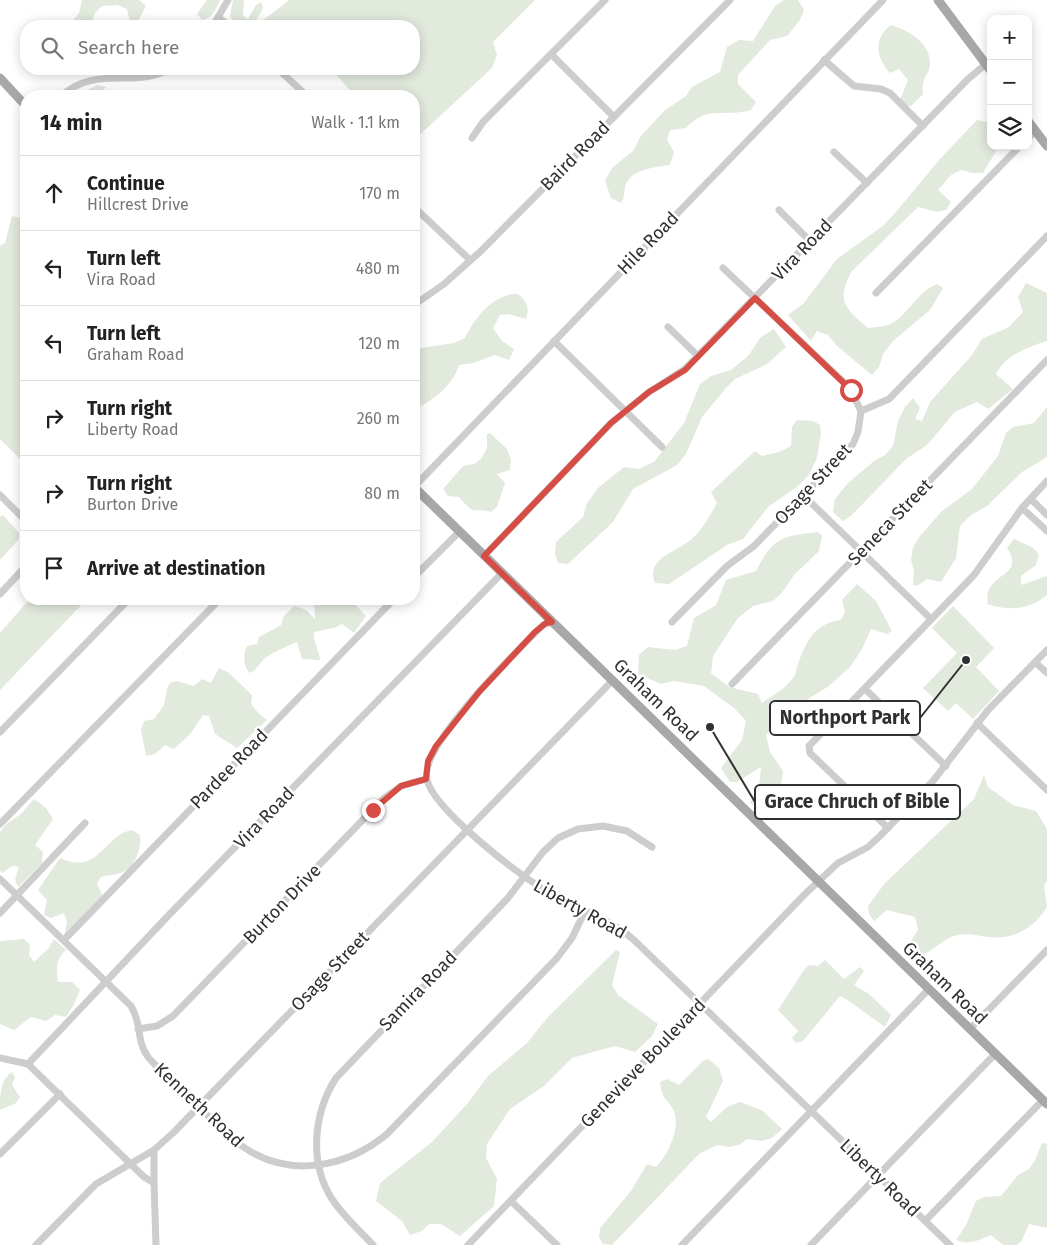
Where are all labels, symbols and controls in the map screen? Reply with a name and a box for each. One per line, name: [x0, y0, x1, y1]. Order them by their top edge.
map controls: [987, 15, 1032, 150]
button: +: [987, 15, 1032, 60]
search box: [20, 20, 420, 75]
icon: search: [38, 34, 66, 62]
text: Search here: [78, 36, 179, 59]
button: −: [987, 60, 1032, 105]
button: layers: [987, 105, 1032, 150]
text: 14 min: [40, 110, 102, 136]
text: Walk · 1.1 km: [311, 113, 400, 132]
street label: Baird Road: [536, 117, 614, 195]
text: Continue: [87, 172, 165, 195]
icon: ahead: [40, 179, 68, 207]
text: 170 m: [359, 184, 400, 203]
text: Hillcrest Drive: [87, 195, 189, 214]
street label: Hile Road: [613, 207, 683, 279]
street label: Vira Road: [767, 214, 837, 286]
text: Turn left: [87, 247, 161, 270]
icon: left: [40, 254, 68, 282]
text: 480 m: [356, 259, 400, 278]
text: Vira Road: [87, 270, 156, 289]
text: Turn left: [87, 322, 161, 345]
icon: left: [40, 329, 68, 357]
text: 120 m: [358, 334, 400, 353]
text: Graham Road: [87, 345, 184, 364]
route start: [840, 379, 863, 402]
text: Turn right: [87, 397, 172, 420]
icon: right: [40, 404, 68, 432]
text: 260 m: [357, 409, 400, 428]
text: Liberty Road: [87, 420, 179, 439]
street label: Osage Street: [770, 439, 856, 529]
text: Turn right: [87, 472, 172, 495]
street label: Seneca Street: [843, 474, 937, 570]
icon: right: [40, 479, 68, 507]
text: 80 m: [364, 484, 400, 503]
text: Burton Drive: [87, 495, 178, 514]
icon: arrive: [40, 554, 68, 582]
text: Arrive at destination: [87, 557, 266, 580]
street label: Graham Road: [609, 654, 703, 746]
callout: Northport Park: [770, 701, 920, 735]
text: Northport Park: [780, 706, 911, 729]
street label: Pardee Road: [186, 725, 272, 813]
street label: Vira Road: [229, 782, 299, 854]
callout: Grace Chruch of Bible: [755, 785, 960, 819]
text: Grace Chruch of Bible: [765, 790, 949, 813]
route end: [362, 799, 385, 822]
street label: Burton Drive: [238, 859, 326, 949]
street label: Liberty Road: [530, 874, 630, 944]
street label: Osage Street: [286, 926, 374, 1016]
street label: Graham Road: [898, 937, 992, 1029]
street label: Samira Road: [374, 946, 462, 1036]
street label: Genevieve Boulevard: [576, 994, 710, 1132]
street label: Kenneth Road: [150, 1058, 248, 1152]
street label: Liberty Road: [835, 1134, 925, 1222]

